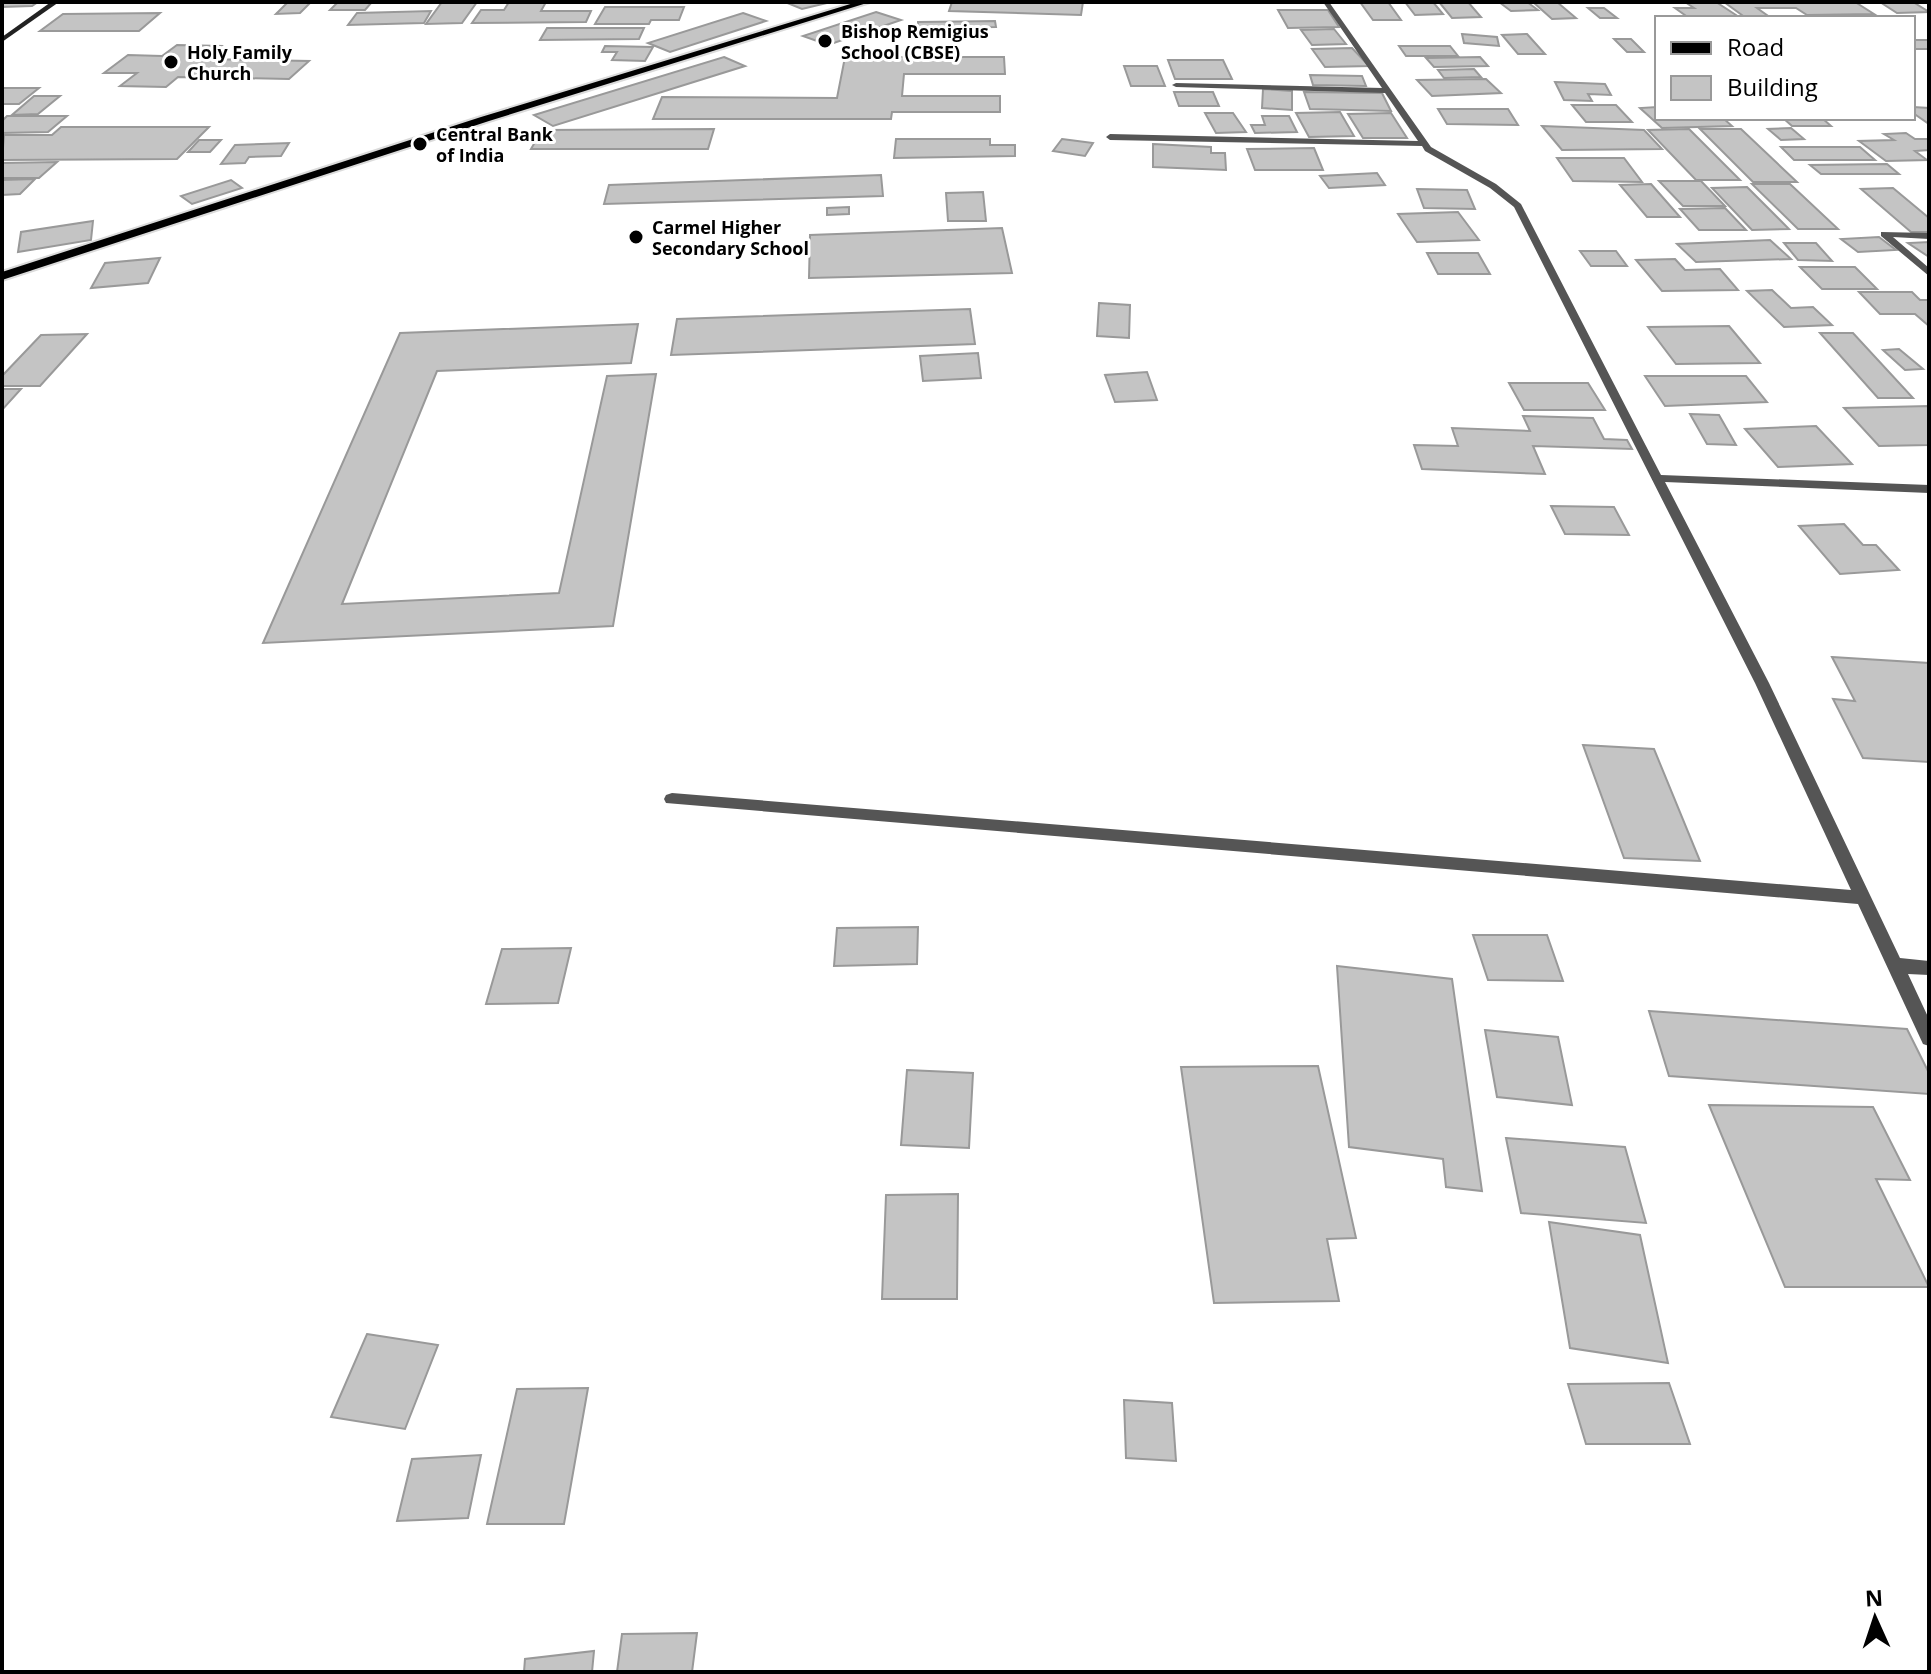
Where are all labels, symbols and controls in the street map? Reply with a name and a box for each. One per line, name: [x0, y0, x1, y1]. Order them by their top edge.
legend: [1655, 16, 1915, 120]
place label: Bishop Remigius School (CBSE): [841, 19, 989, 64]
text: Road: [1727, 30, 1784, 63]
marker: Bishop Remigius School (CBSE): [816, 32, 834, 50]
place label: Holy Family Church: [187, 40, 293, 85]
marker: Holy Family Church: [162, 53, 180, 71]
text: Building: [1727, 70, 1818, 103]
place label: Central Bank of India: [436, 122, 554, 167]
marker: Central Bank of India: [411, 135, 429, 153]
place label: Carmel Higher Secondary School: [652, 215, 809, 260]
marker: Carmel Higher Secondary School: [627, 228, 645, 246]
north arrow: [1835, 1578, 1915, 1658]
text: N: [1864, 1582, 1884, 1612]

